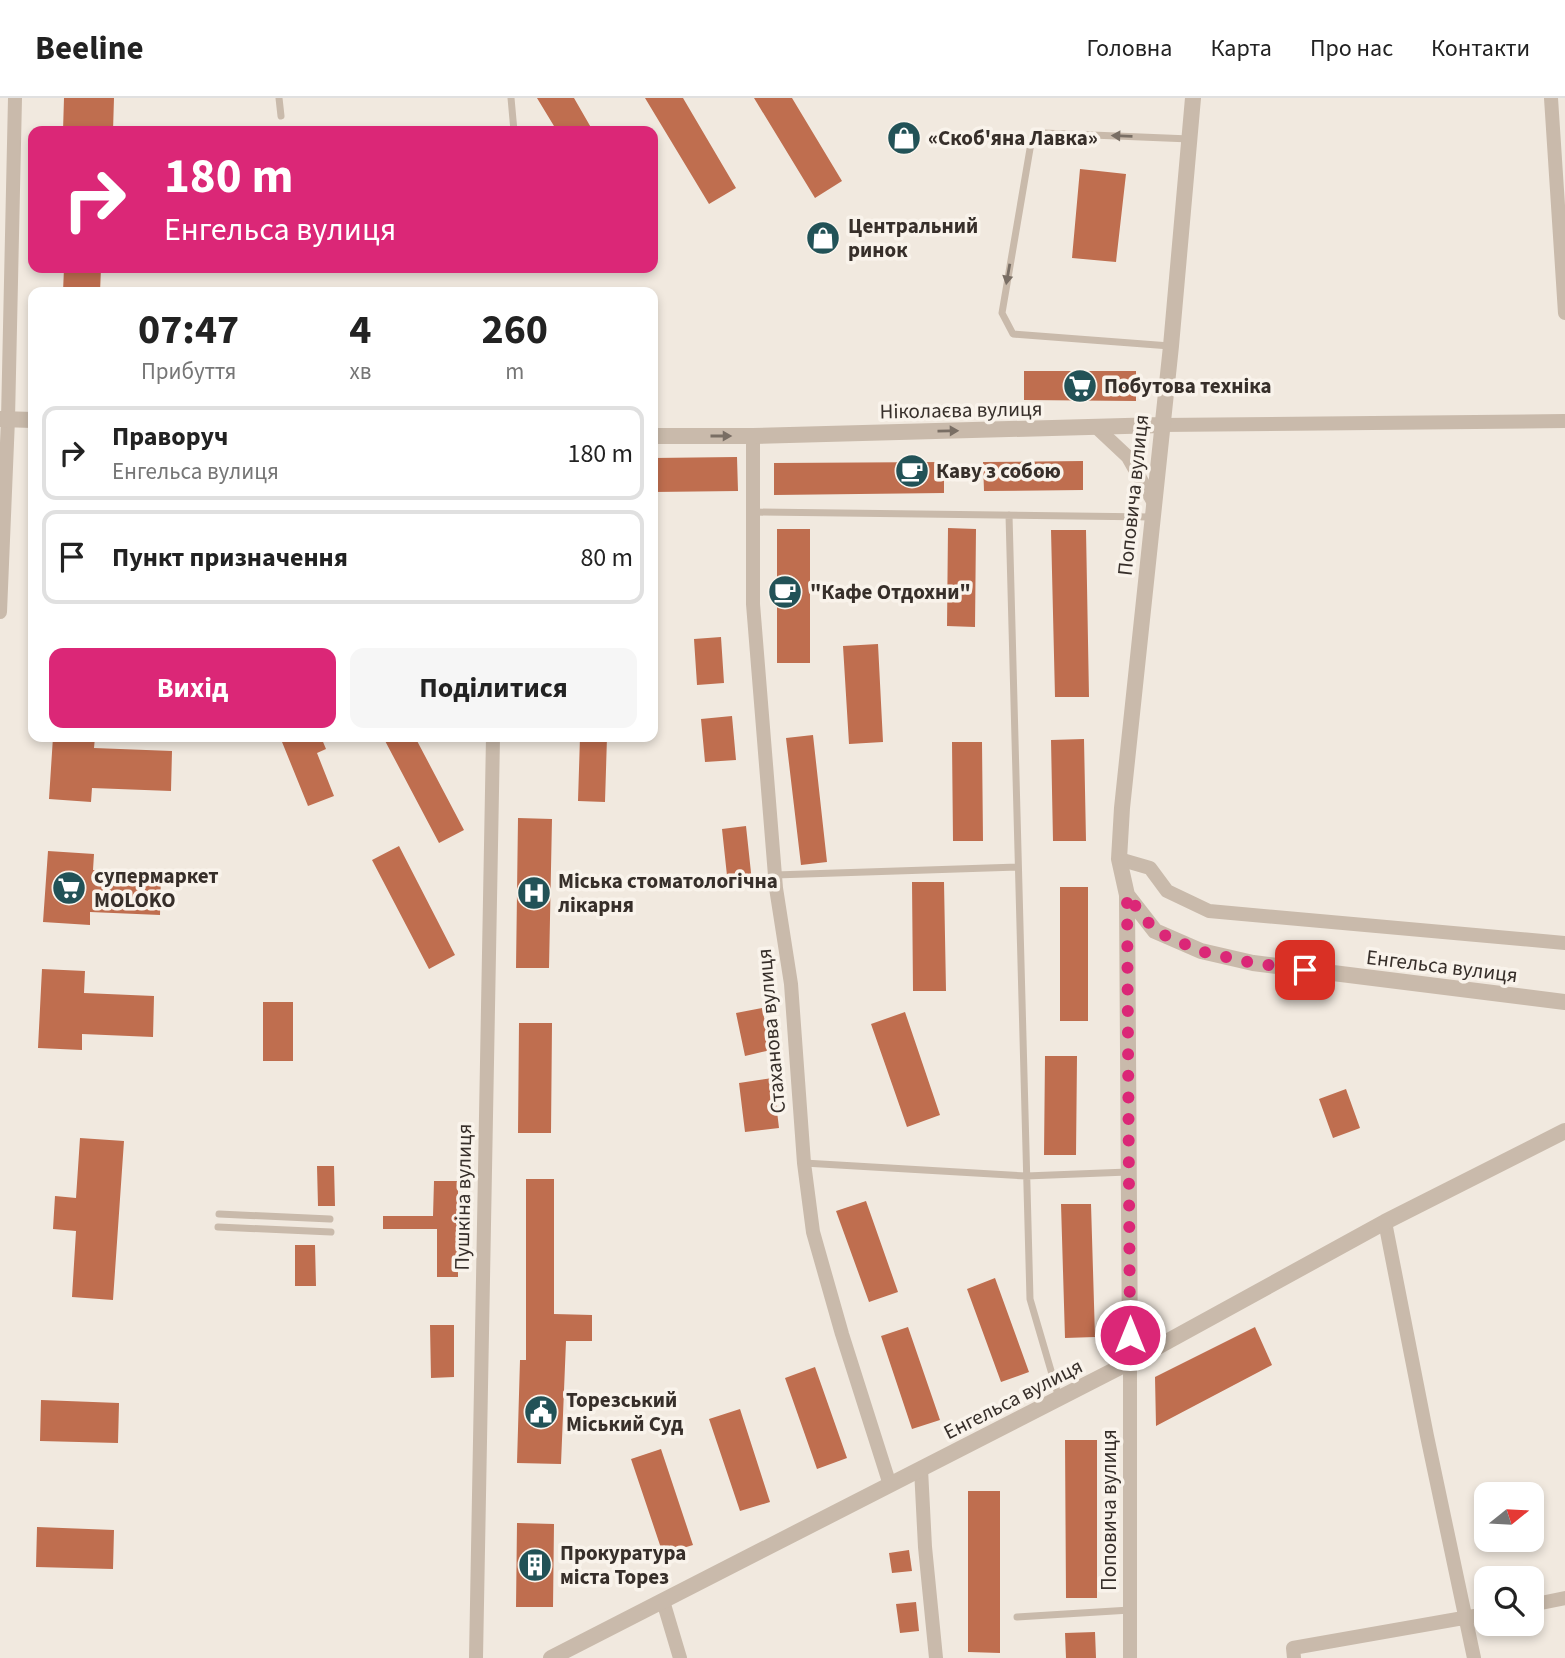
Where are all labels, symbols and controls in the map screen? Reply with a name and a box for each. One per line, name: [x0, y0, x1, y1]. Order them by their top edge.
text: Beeline: [35, 25, 144, 72]
text: Головна: [1086, 31, 1172, 66]
text: Карта: [1210, 31, 1272, 66]
text: Про нас: [1310, 31, 1393, 66]
text: Контакти: [1431, 31, 1530, 66]
shop icon: «Скоб'яна Лавка»: [885, 119, 923, 157]
place label: «Скоб'яна Лавка»: [928, 123, 1098, 153]
one-way arrow: [1111, 131, 1133, 142]
text: 180 m: [164, 142, 293, 212]
icon: right: [49, 154, 140, 245]
text: Енгельса вулиця: [164, 207, 396, 253]
place label: Центральний ринок: [848, 211, 978, 265]
shop icon: Центральний ринок: [804, 219, 842, 257]
one-way arrow: [1002, 263, 1013, 285]
text: 07:47: [138, 300, 239, 360]
text: 4: [349, 300, 371, 360]
text: 260: [481, 300, 548, 360]
text: Прибуття: [141, 355, 236, 388]
text: хв: [349, 355, 371, 388]
text: m: [505, 355, 524, 388]
supermarket icon: Побутова техніка: [1061, 367, 1099, 405]
place label: Побутова техніка: [1104, 371, 1272, 401]
street label: Ніколаєва вулиця: [879, 394, 1043, 426]
street label: Поповича вулиця: [1110, 413, 1156, 577]
text: Праворуч: [112, 418, 228, 455]
one-way arrow: [938, 425, 960, 437]
one-way arrow: [710, 430, 732, 442]
icon: right: [53, 434, 91, 472]
text: 180 m: [567, 435, 633, 472]
cafe icon: Каву з собою: [893, 452, 931, 490]
text: Енгельса вулиця: [112, 455, 279, 488]
place label: Каву з собою: [936, 456, 1061, 486]
icon: arrive: [53, 538, 91, 576]
text: Пункт призначення: [112, 539, 348, 576]
text: 80 m: [580, 539, 633, 576]
cafe icon: "Кафе Отдохни": [766, 573, 804, 611]
place label: "Кафе Отдохни": [810, 577, 971, 607]
button: Вихід: [49, 648, 336, 728]
button: Поділитися: [350, 648, 637, 728]
place label: супермаркет MOLOKO: [94, 861, 219, 915]
place label: Міська стоматологічна лікарня: [558, 866, 778, 920]
supermarket icon: супермаркет MOLOKO: [50, 869, 88, 907]
hospital icon: Міська стоматологічна лікарня: [515, 874, 553, 912]
pin: [1275, 940, 1335, 1000]
street label: Енгельса вулиця: [1365, 942, 1519, 990]
street label: Стаханова вулиця: [749, 947, 793, 1115]
icon: arrive: [1286, 951, 1324, 989]
street label: Пушкіна вулиця: [447, 1123, 479, 1271]
position arrow: [1093, 1298, 1167, 1372]
street label: Енгельса вулиця: [938, 1351, 1088, 1447]
place label: Торезський Міський Суд: [566, 1385, 684, 1439]
public building icon: Торезський Міський Суд: [522, 1393, 560, 1431]
street label: Поповича вулиця: [1094, 1429, 1124, 1591]
north arrow: [1474, 1482, 1544, 1552]
map controls: [1474, 1482, 1544, 1636]
place label: Прокуратура міста Торез: [560, 1538, 686, 1592]
building icon: Прокуратура міста Торез: [516, 1546, 554, 1584]
button: search: [1474, 1566, 1544, 1636]

